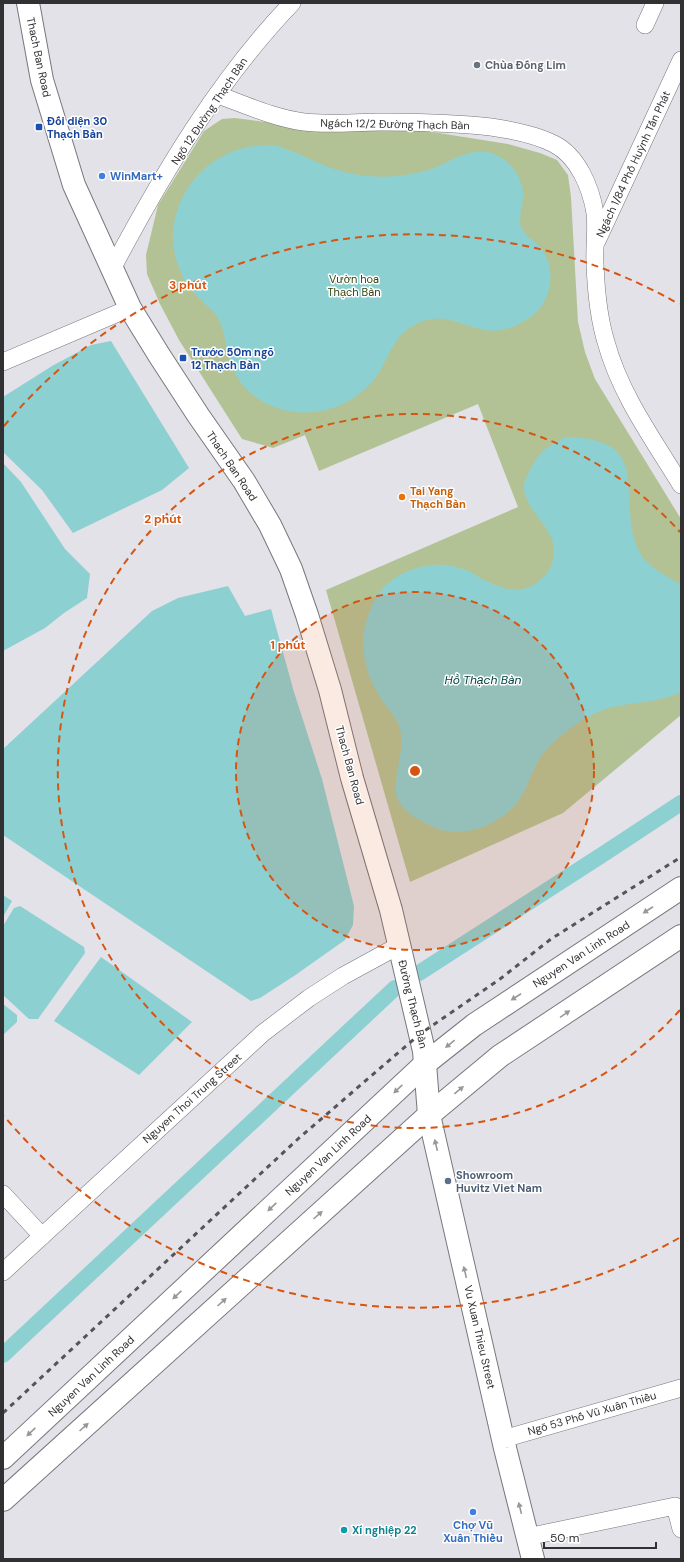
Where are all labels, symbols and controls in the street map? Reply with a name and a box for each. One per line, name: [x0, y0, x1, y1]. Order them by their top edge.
street label: Thach Ban Road: [24, 16, 54, 98]
street label: Ngõ 12 Đường Thạch Bàn: [168, 55, 250, 167]
place label: Chùa Đống Lim: [485, 58, 566, 72]
marker: Chùa Đống Lim: [472, 60, 482, 70]
street label: Ngách 1/84 Phố Huỳnh Tấn Phát: [593, 89, 673, 239]
place label: Đối diện 30 Thạch Bàn: [47, 114, 108, 141]
street label: Ngách 12/2 Đường Thạch Bàn: [320, 116, 470, 132]
marker: Đối diện 30 Thạch Bàn: [34, 122, 44, 132]
place label: WinMart+: [110, 169, 163, 183]
marker: WinMart+: [97, 171, 107, 181]
park label: Vườn hoa Thạch Bàn: [327, 272, 381, 299]
text: 3 phút: [169, 277, 207, 293]
place label: Trước 50m ngõ 12 Thạch Bàn: [191, 345, 274, 372]
marker: Trước 50m ngõ 12 Thạch Bàn: [178, 353, 188, 363]
street label: Thach Ban Road: [203, 428, 261, 504]
place label: Tai Yang Thạch Bàn: [410, 484, 466, 511]
marker: Tai Yang Thạch Bàn: [397, 492, 407, 502]
text: 2 phút: [144, 511, 182, 527]
text: 1 phút: [270, 637, 306, 653]
water label: Hồ Thạch Bàn: [445, 672, 522, 688]
street label: Thach Ban Road: [333, 724, 367, 806]
centre of rings: [408, 764, 422, 778]
one-way arrow: [643, 906, 654, 914]
street label: Nguyen Van Linh Road: [530, 917, 632, 991]
street label: Đường Thạch Bàn: [395, 958, 431, 1050]
one-way arrow: [511, 993, 522, 1001]
one-way arrow: [559, 1010, 570, 1018]
one-way arrow: [445, 1039, 456, 1048]
street label: Nguyen Thoi Trung Street: [140, 1050, 244, 1146]
one-way arrow: [393, 1085, 403, 1094]
one-way arrow: [454, 1085, 465, 1094]
street label: Nguyen Van Linh Road: [282, 1111, 374, 1199]
one-way arrow: [433, 1139, 439, 1151]
place label: Showroom Huvitz Viet Nam: [456, 1168, 542, 1195]
marker: Showroom Huvitz Viet Nam: [443, 1176, 453, 1186]
one-way arrow: [267, 1202, 277, 1212]
one-way arrow: [313, 1210, 323, 1220]
one-way arrow: [462, 1266, 468, 1278]
street label: Vu Xuan Thieu Street: [461, 1284, 499, 1390]
one-way arrow: [172, 1291, 182, 1300]
one-way arrow: [217, 1298, 227, 1307]
street label: Nguyen Van Linh Road: [45, 1332, 137, 1420]
street label: Ngõ 53 Phố Vũ Xuân Thiều: [526, 1388, 658, 1438]
one-way arrow: [79, 1422, 89, 1432]
one-way arrow: [26, 1427, 36, 1437]
one-way arrow: [516, 1501, 522, 1514]
marker: Chợ Vũ Xuân Thiều: [468, 1507, 478, 1517]
place label: Chợ Vũ Xuân Thiều: [443, 1518, 503, 1545]
place label: Xí nghiệp 22: [352, 1523, 417, 1537]
scale bar: [544, 1524, 656, 1550]
marker: Xí nghiệp 22: [339, 1525, 349, 1535]
text: 50 m: [550, 1530, 579, 1546]

